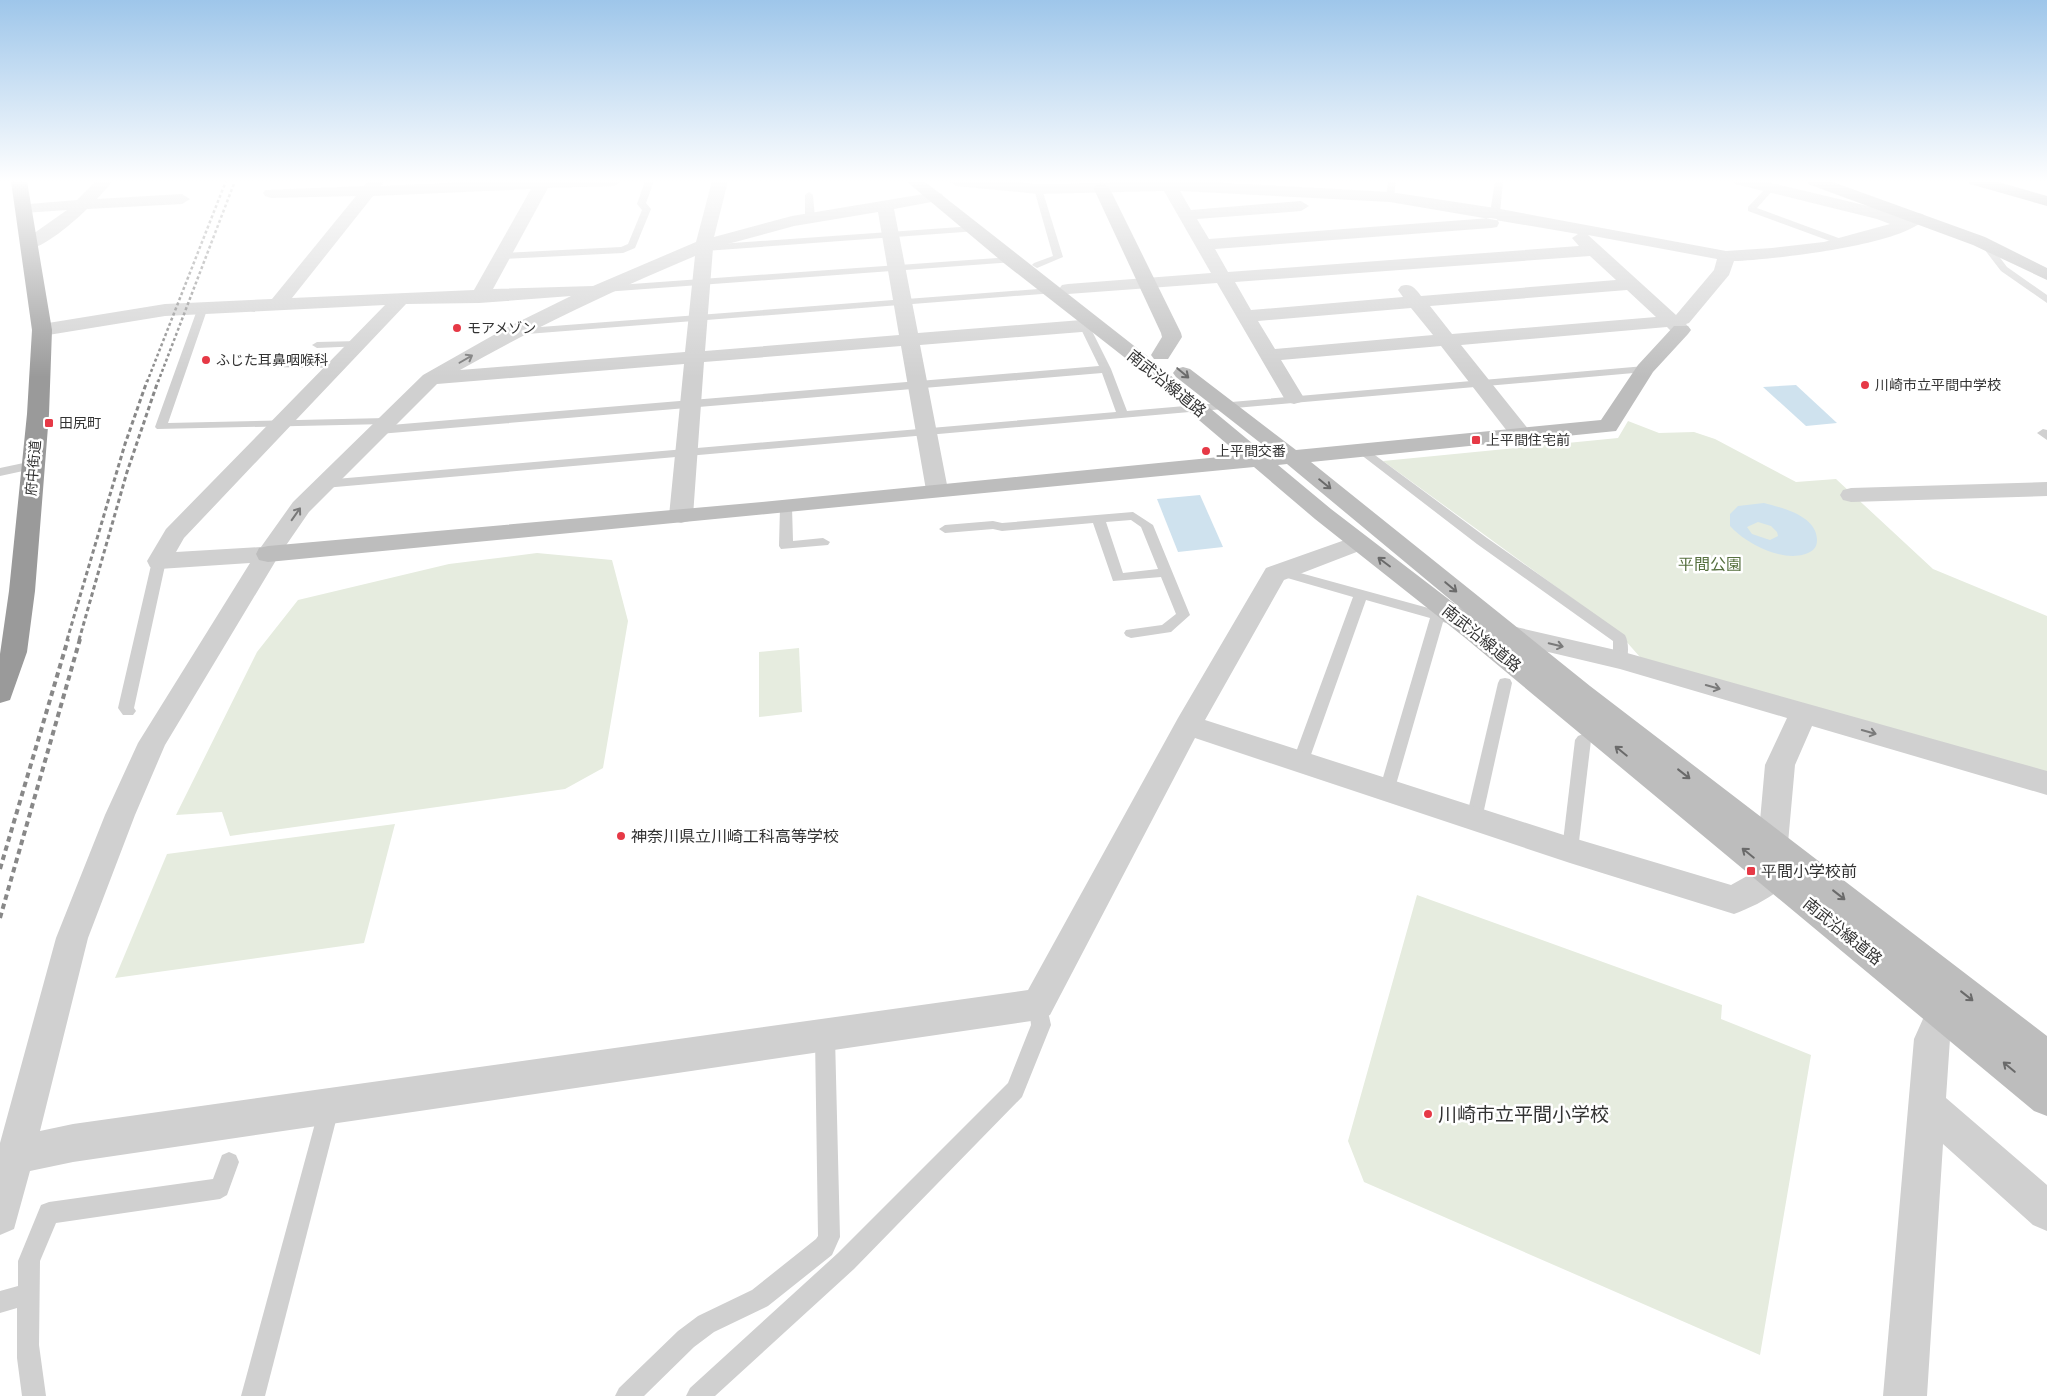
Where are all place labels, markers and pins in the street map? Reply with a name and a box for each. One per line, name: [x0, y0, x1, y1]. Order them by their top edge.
place label: モアメゾン: [467, 319, 536, 336]
marker: モアメゾン: [451, 322, 463, 334]
place label: ふじた耳鼻咽喉科: [216, 351, 328, 368]
marker: ふじた耳鼻咽喉科: [200, 354, 212, 366]
place label: 川崎市立平間中学校: [1875, 376, 2001, 393]
marker: 川崎市立平間中学校: [1859, 379, 1871, 391]
place label: 田尻町: [59, 414, 101, 431]
marker: 田尻町: [43, 417, 55, 429]
place label: 上平間住宅前: [1486, 431, 1570, 448]
marker: 上平間住宅前: [1470, 434, 1482, 446]
place label: 上平間交番: [1216, 442, 1286, 459]
marker: 上平間交番: [1200, 445, 1212, 457]
place label: 神奈川県立川崎工科高等学校: [631, 826, 839, 846]
marker: 神奈川県立川崎工科高等学校: [615, 830, 627, 842]
place label: 平間小学校前: [1761, 861, 1857, 881]
marker: 平間小学校前: [1745, 865, 1757, 877]
place label: 川崎市立平間小学校: [1438, 1103, 1609, 1126]
marker: 川崎市立平間小学校: [1422, 1108, 1434, 1120]

